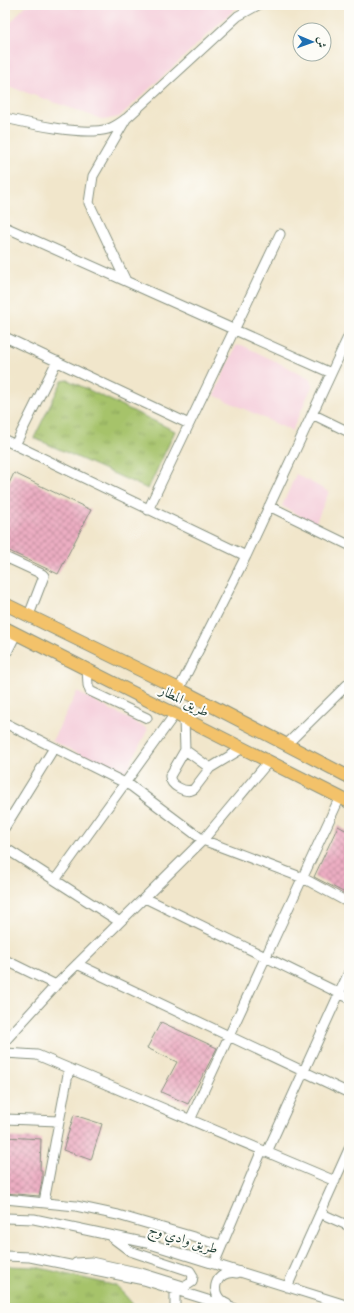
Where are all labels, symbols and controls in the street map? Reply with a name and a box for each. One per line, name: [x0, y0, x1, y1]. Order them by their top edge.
north arrow: [292, 22, 332, 62]
text: ش: [313, 37, 328, 48]
street label: طريق المطار: [154, 681, 212, 723]
street label: طريق وادي وج: [145, 1220, 220, 1261]

